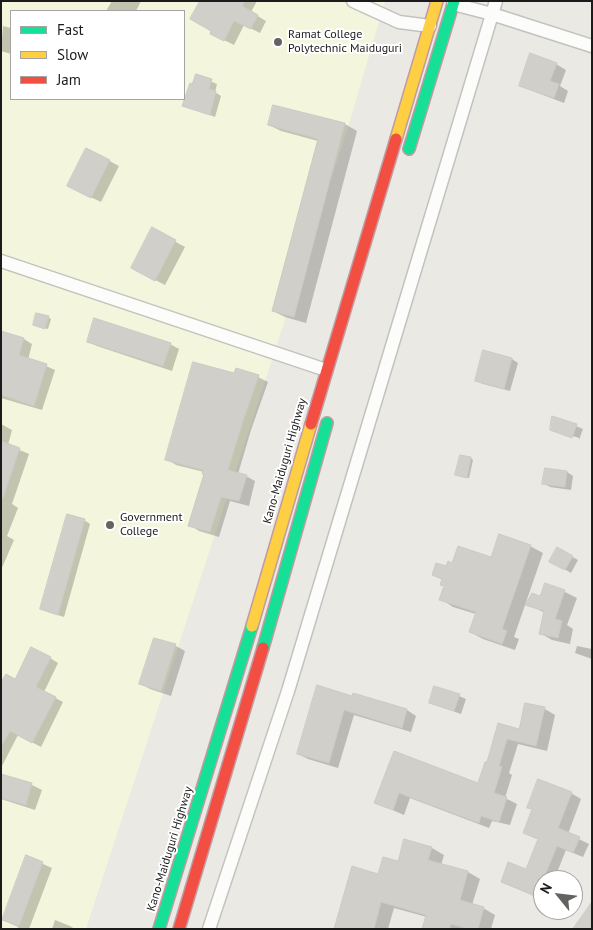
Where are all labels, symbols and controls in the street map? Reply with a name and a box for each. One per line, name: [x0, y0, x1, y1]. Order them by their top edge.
legend: [10, 10, 185, 100]
text: Fast: [57, 20, 84, 39]
place label: Ramat College Polytechnic Maiduguri: [288, 28, 402, 56]
marker: Ramat College Polytechnic Maiduguri: [272, 36, 284, 48]
text: Slow: [57, 45, 88, 64]
text: Jam: [57, 70, 81, 89]
street label: Kano-Maiduguri Highway: [260, 397, 310, 525]
place label: Government College: [120, 511, 182, 539]
marker: Government College: [104, 519, 116, 531]
street label: Kano-Maiduguri Highway: [144, 785, 196, 913]
north arrow: [533, 870, 583, 920]
text: N: [536, 880, 556, 897]

